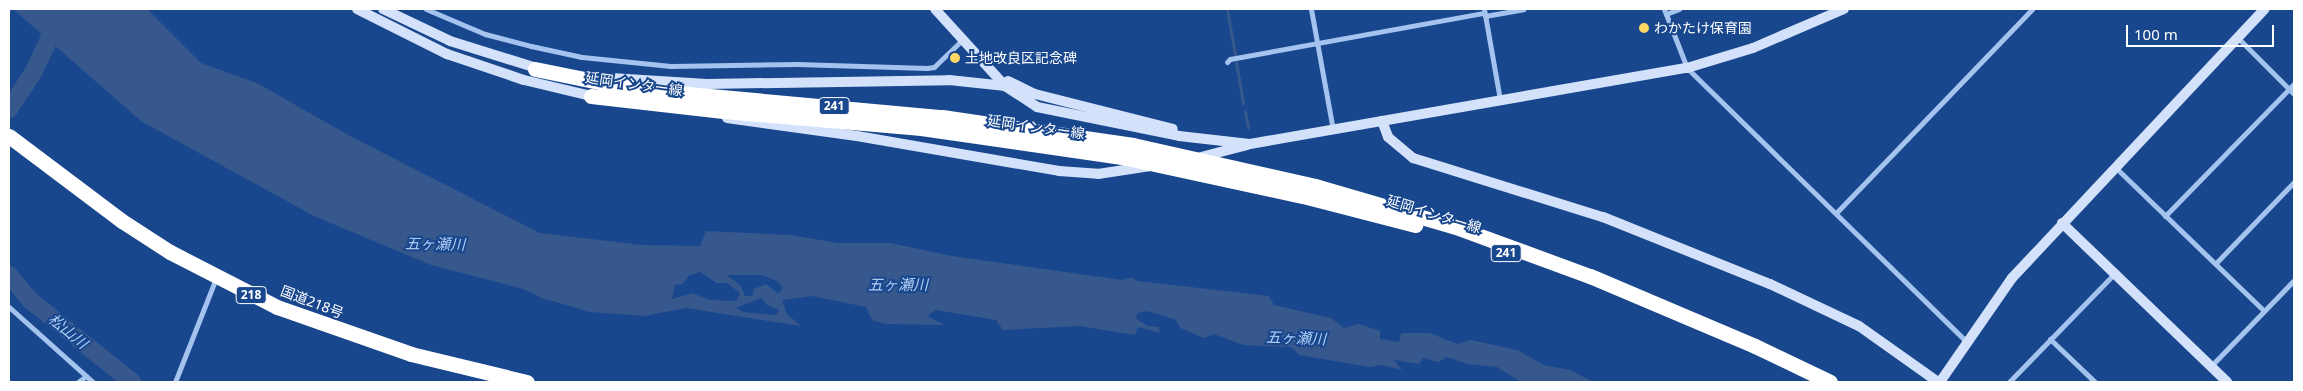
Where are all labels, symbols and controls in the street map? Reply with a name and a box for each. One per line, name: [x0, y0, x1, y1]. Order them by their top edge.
scale bar: [2128, 15, 2276, 47]
place label: わかたけ保育園: [1654, 20, 1752, 36]
marker: わかたけ保育園: [1638, 22, 1650, 34]
text: 100 m: [2134, 24, 2178, 44]
place label: 土地改良区記念碑: [965, 50, 1077, 66]
marker: 土地改良区記念碑: [949, 52, 961, 64]
street label: 延岡インター線: [584, 69, 684, 99]
road number: 241: [818, 96, 850, 115]
street label: 延岡インター線: [986, 112, 1086, 142]
street label: 延岡インター線: [1385, 192, 1483, 236]
water label: 五ヶ瀬川: [405, 234, 465, 254]
road number: 241: [1490, 244, 1522, 262]
water label: 五ヶ瀬川: [868, 276, 928, 294]
street label: 国道218号: [278, 282, 346, 322]
road number: 218: [235, 286, 267, 304]
water label: 松山川: [45, 310, 91, 352]
water label: 五ヶ瀬川: [1266, 328, 1326, 348]

